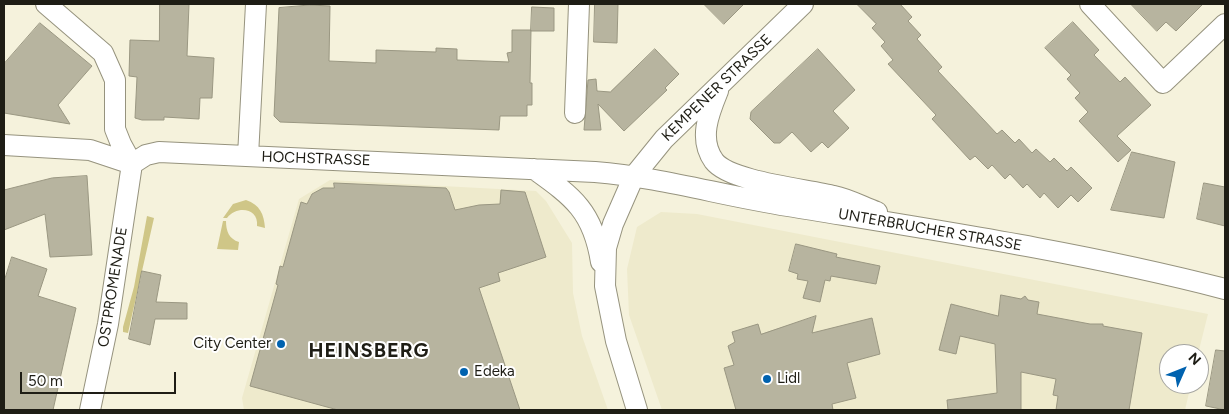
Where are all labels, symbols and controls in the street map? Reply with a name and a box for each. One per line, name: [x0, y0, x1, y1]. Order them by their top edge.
street label: KEMPENER STRASSE: [658, 31, 776, 145]
street label: HOCHSTRASSE: [261, 148, 371, 170]
street label: UNTERBRUCHER STRASSE: [837, 205, 1023, 255]
street label: OSTPROMENADE: [95, 226, 131, 348]
place label: City Center: [193, 335, 271, 353]
marker: City Center: [275, 338, 287, 350]
district label: HEINSBERG: [307, 339, 431, 363]
north arrow: [1159, 344, 1209, 394]
text: N: [1185, 349, 1204, 369]
scale bar: [22, 362, 179, 394]
place label: Edeka: [474, 363, 515, 381]
marker: Edeka: [458, 366, 470, 378]
place label: Lidl: [777, 370, 800, 388]
text: 50 m: [28, 372, 63, 390]
marker: Lidl: [761, 373, 773, 385]

